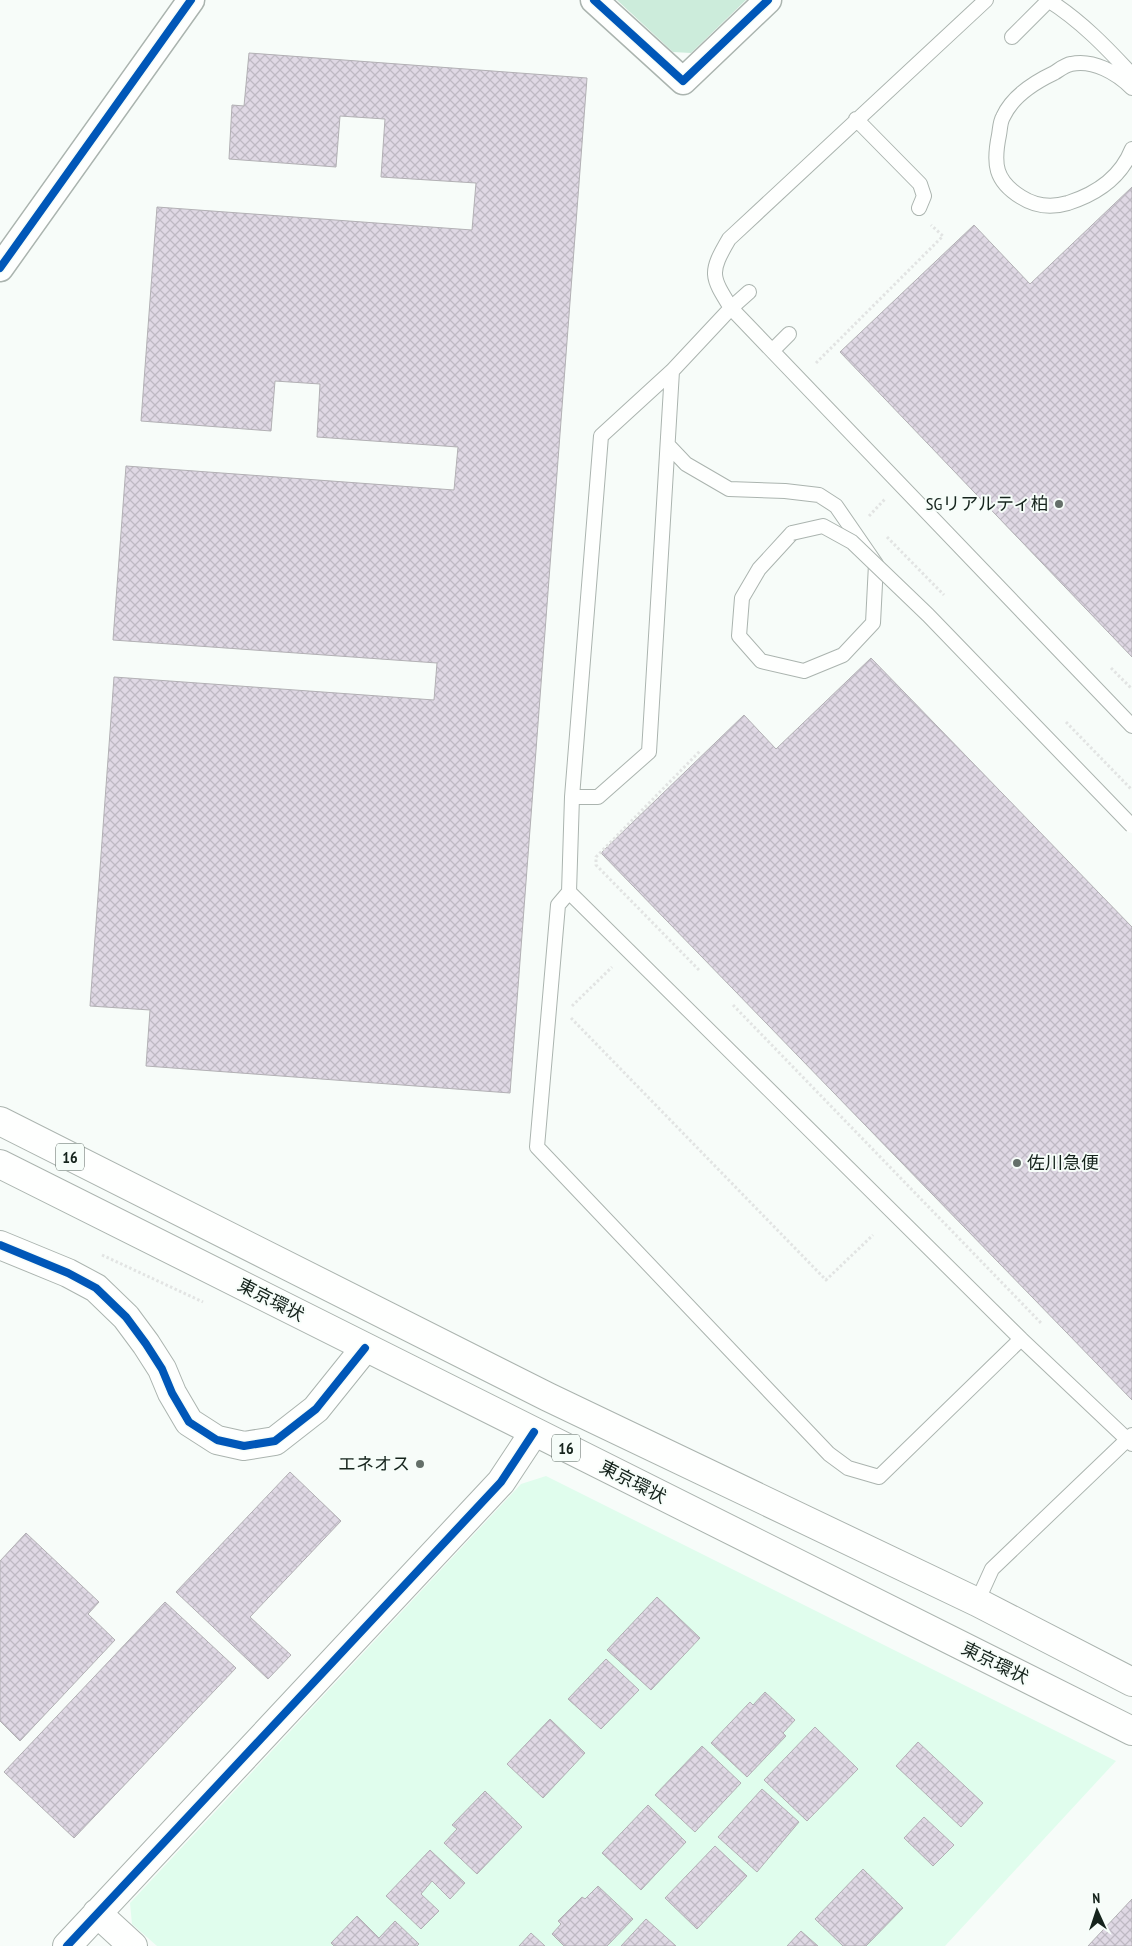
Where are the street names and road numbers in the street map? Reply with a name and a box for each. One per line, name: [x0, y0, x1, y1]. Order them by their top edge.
road number: 16: [56, 1144, 84, 1170]
street label: 東京環状: [234, 1273, 309, 1326]
road number: 16: [552, 1435, 580, 1462]
street label: 東京環状: [596, 1455, 671, 1508]
street label: 東京環状: [958, 1636, 1033, 1689]

